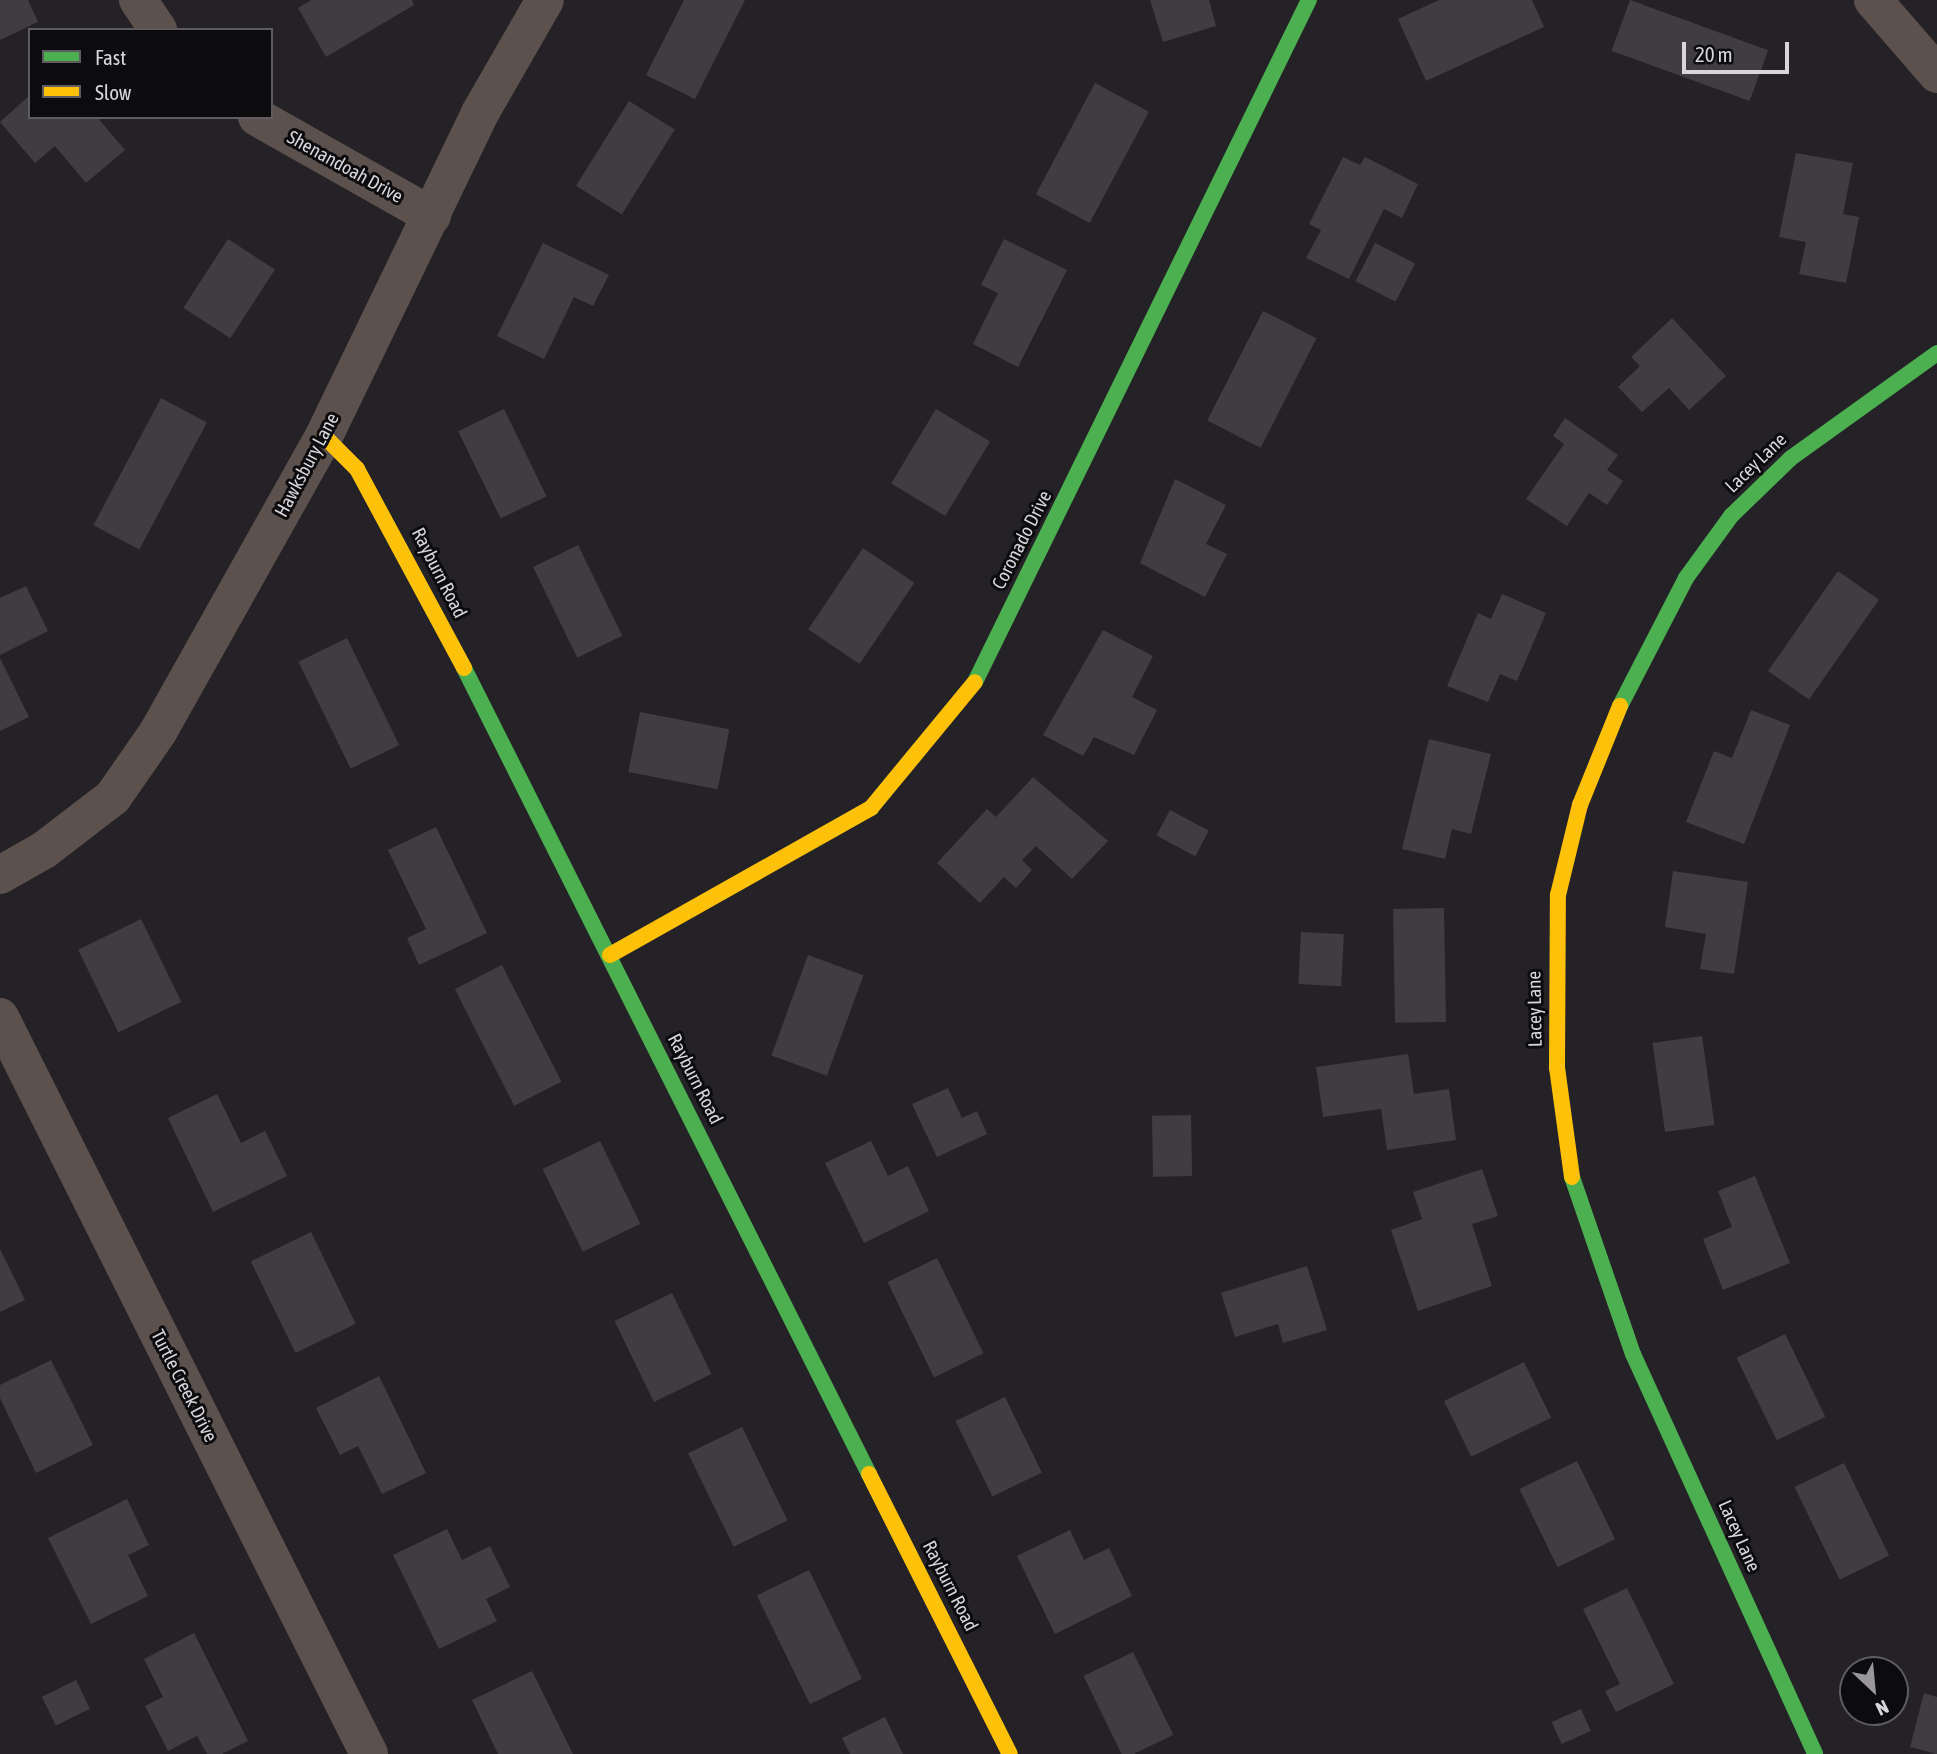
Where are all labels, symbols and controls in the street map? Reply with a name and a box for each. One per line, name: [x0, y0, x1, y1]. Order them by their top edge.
legend: [28, 28, 273, 119]
scale bar: [1685, 28, 1792, 72]
text: 20 m: [1695, 42, 1733, 66]
text: Fast: [95, 45, 126, 69]
text: Slow: [95, 80, 131, 104]
street label: Shenandoah Drive: [283, 126, 407, 208]
street label: Hawksbury Lane: [270, 409, 344, 521]
street label: Lacey Lane: [1721, 428, 1791, 498]
street label: Coronado Drive: [987, 487, 1057, 593]
street label: Rayburn Road: [407, 524, 471, 622]
street label: Lacey Lane: [1523, 971, 1547, 1047]
street label: Rayburn Road: [663, 1030, 727, 1128]
street label: Turtle Creek Drive: [146, 1326, 222, 1446]
street label: Lacey Lane: [1713, 1497, 1765, 1575]
street label: Rayburn Road: [918, 1537, 982, 1635]
north arrow: [1839, 1656, 1909, 1726]
text: N: [1872, 1696, 1892, 1720]

